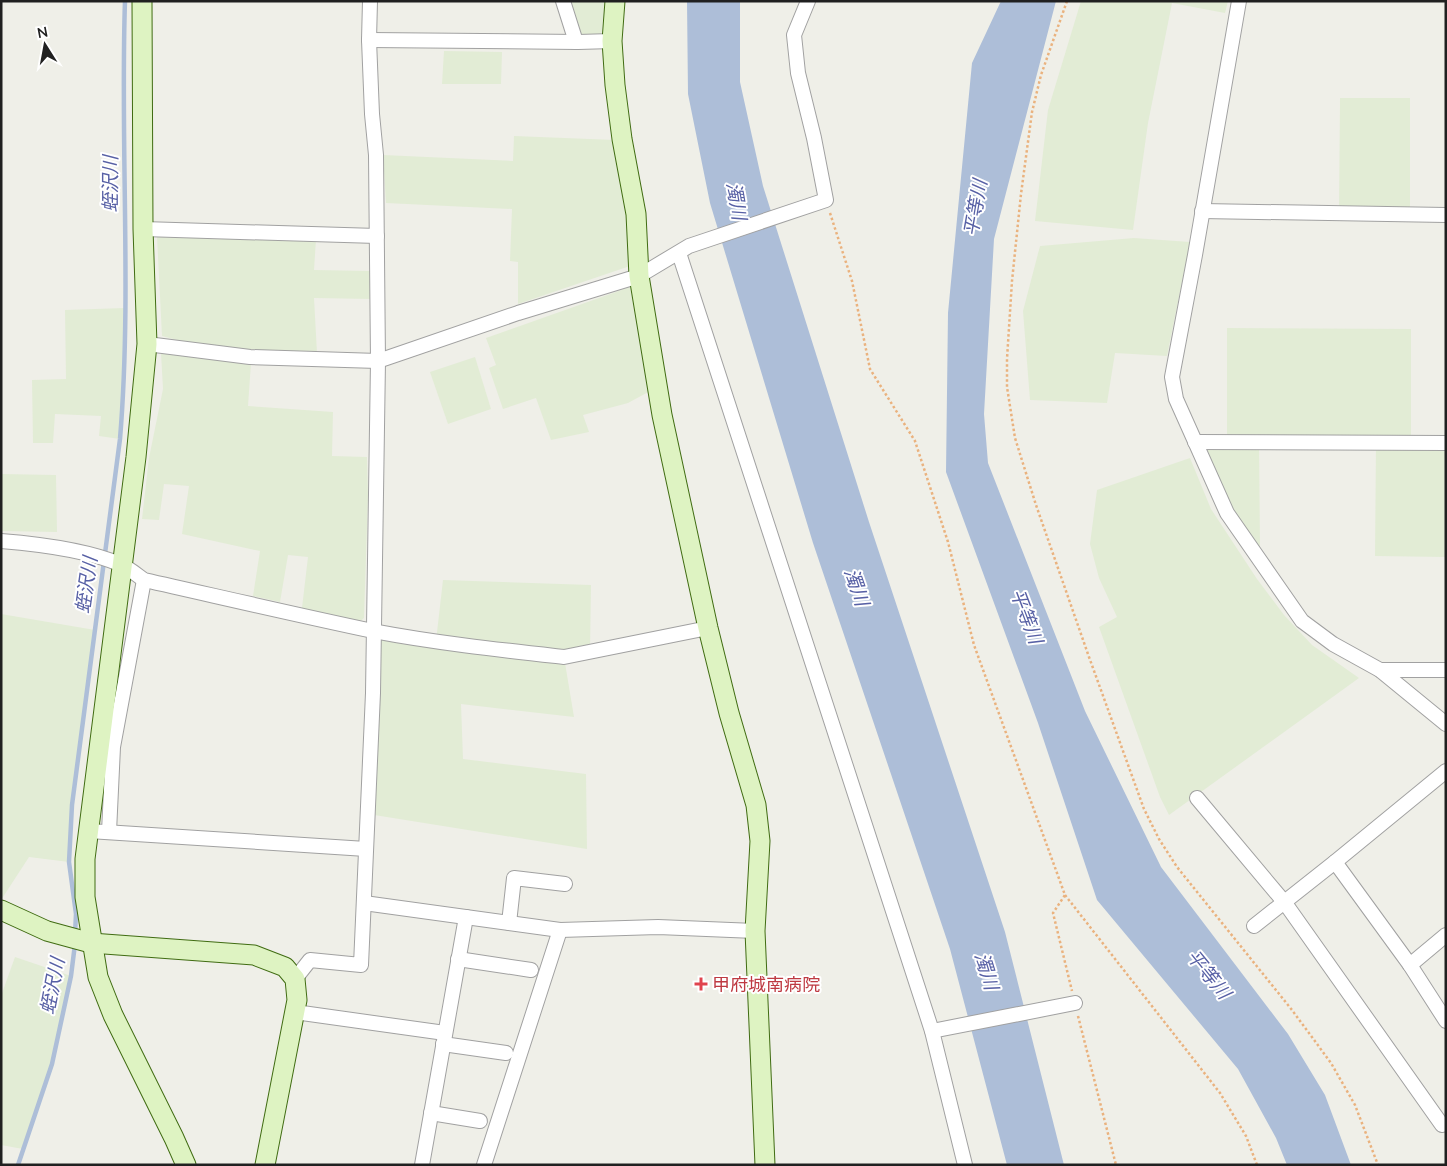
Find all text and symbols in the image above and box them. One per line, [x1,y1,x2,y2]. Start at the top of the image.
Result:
north arrow [20,20,70,70]
text: N [36,22,49,42]
water label: 蛭沢川 [98,154,122,213]
water label: 平等川 [958,176,992,238]
water label: 濁川 [722,180,752,224]
water label: 蛭沢川 [70,553,102,615]
water label: 濁川 [839,565,875,611]
water label: 平等川 [1006,585,1049,649]
water label: 平等川 [1182,944,1238,1005]
water label: 濁川 [970,949,1005,995]
water label: 蛭沢川 [35,954,70,1016]
place label: 甲府城南病院 [712,973,820,996]
marker: 甲府城南病院 [694,977,708,991]

